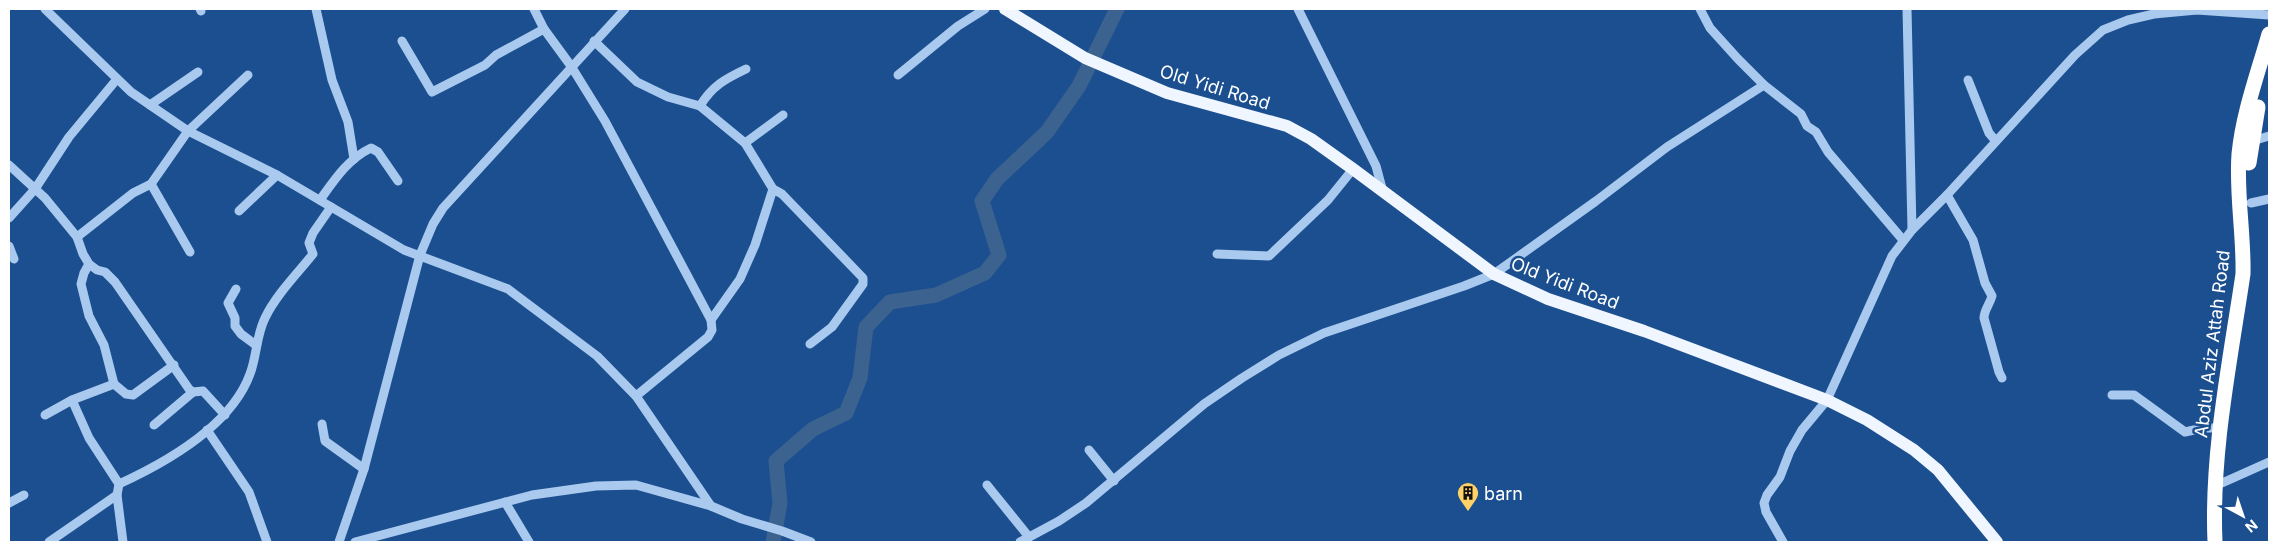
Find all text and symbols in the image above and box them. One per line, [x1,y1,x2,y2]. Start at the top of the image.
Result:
street label: Old Yidi Road [1157,60,1273,114]
street label: Abdul Aziz Attah Road [2190,249,2234,439]
street label: Old Yidi Road [1508,253,1622,313]
building icon: barn [1456,481,1480,512]
place label: barn [1484,483,1523,504]
north arrow [2218,491,2268,541]
text: N [2242,516,2261,536]

